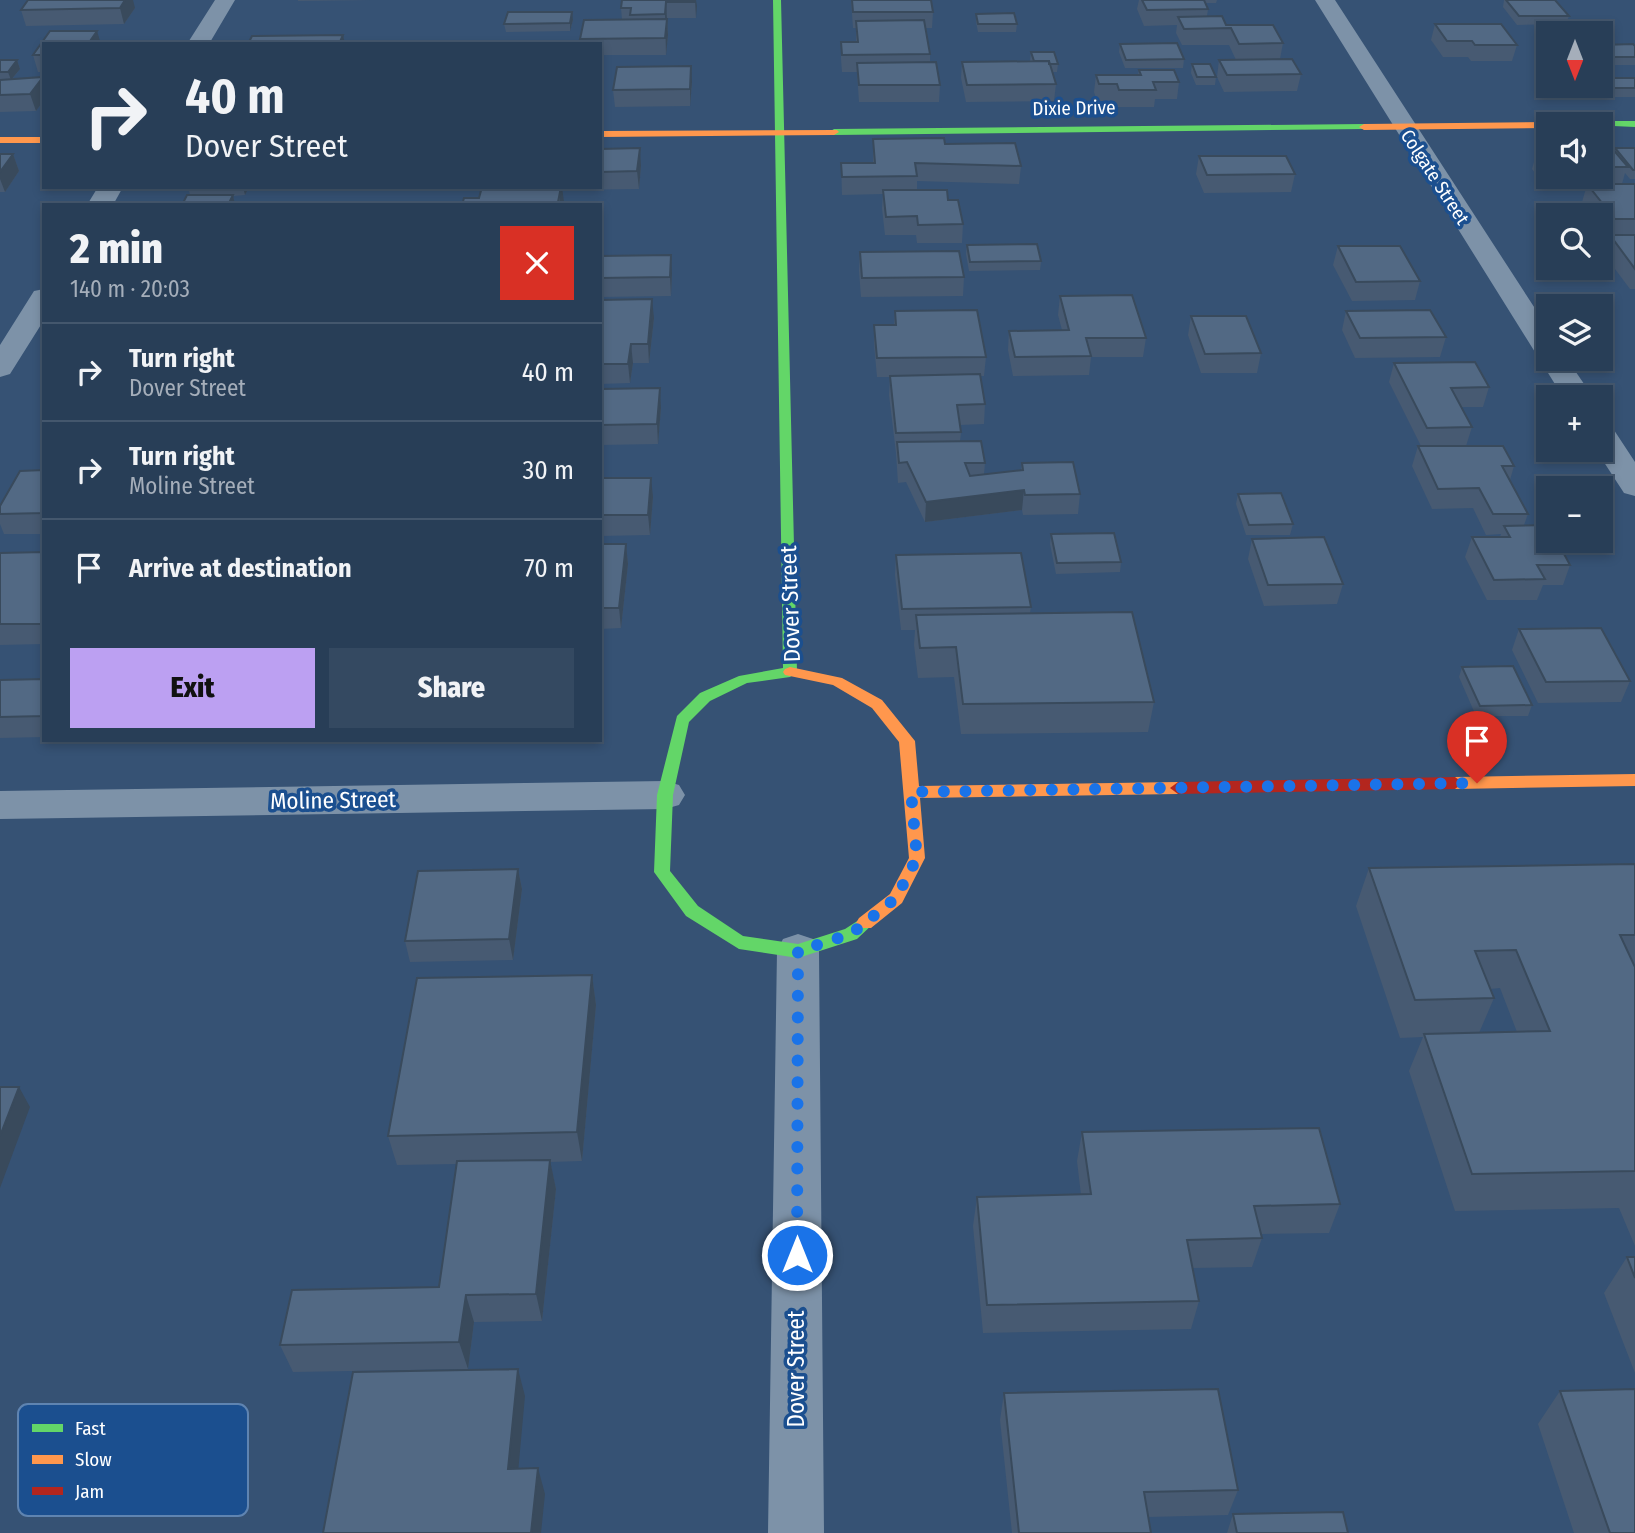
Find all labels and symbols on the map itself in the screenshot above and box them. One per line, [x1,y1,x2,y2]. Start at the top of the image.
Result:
north arrow [1536,21,1614,98]
street label: Dixie Drive [1032,96,1116,120]
street label: Colgate Street [1396,125,1475,229]
street label: Dover Street [774,545,806,663]
pin [1447,711,1507,783]
street label: Moline Street [270,785,397,815]
position arrow [760,1218,834,1292]
street label: Dover Street [782,1310,810,1427]
legend [18,1404,248,1516]
text: Fast [75,1417,106,1440]
text: Slow [75,1448,112,1471]
text: Jam [75,1480,104,1503]

